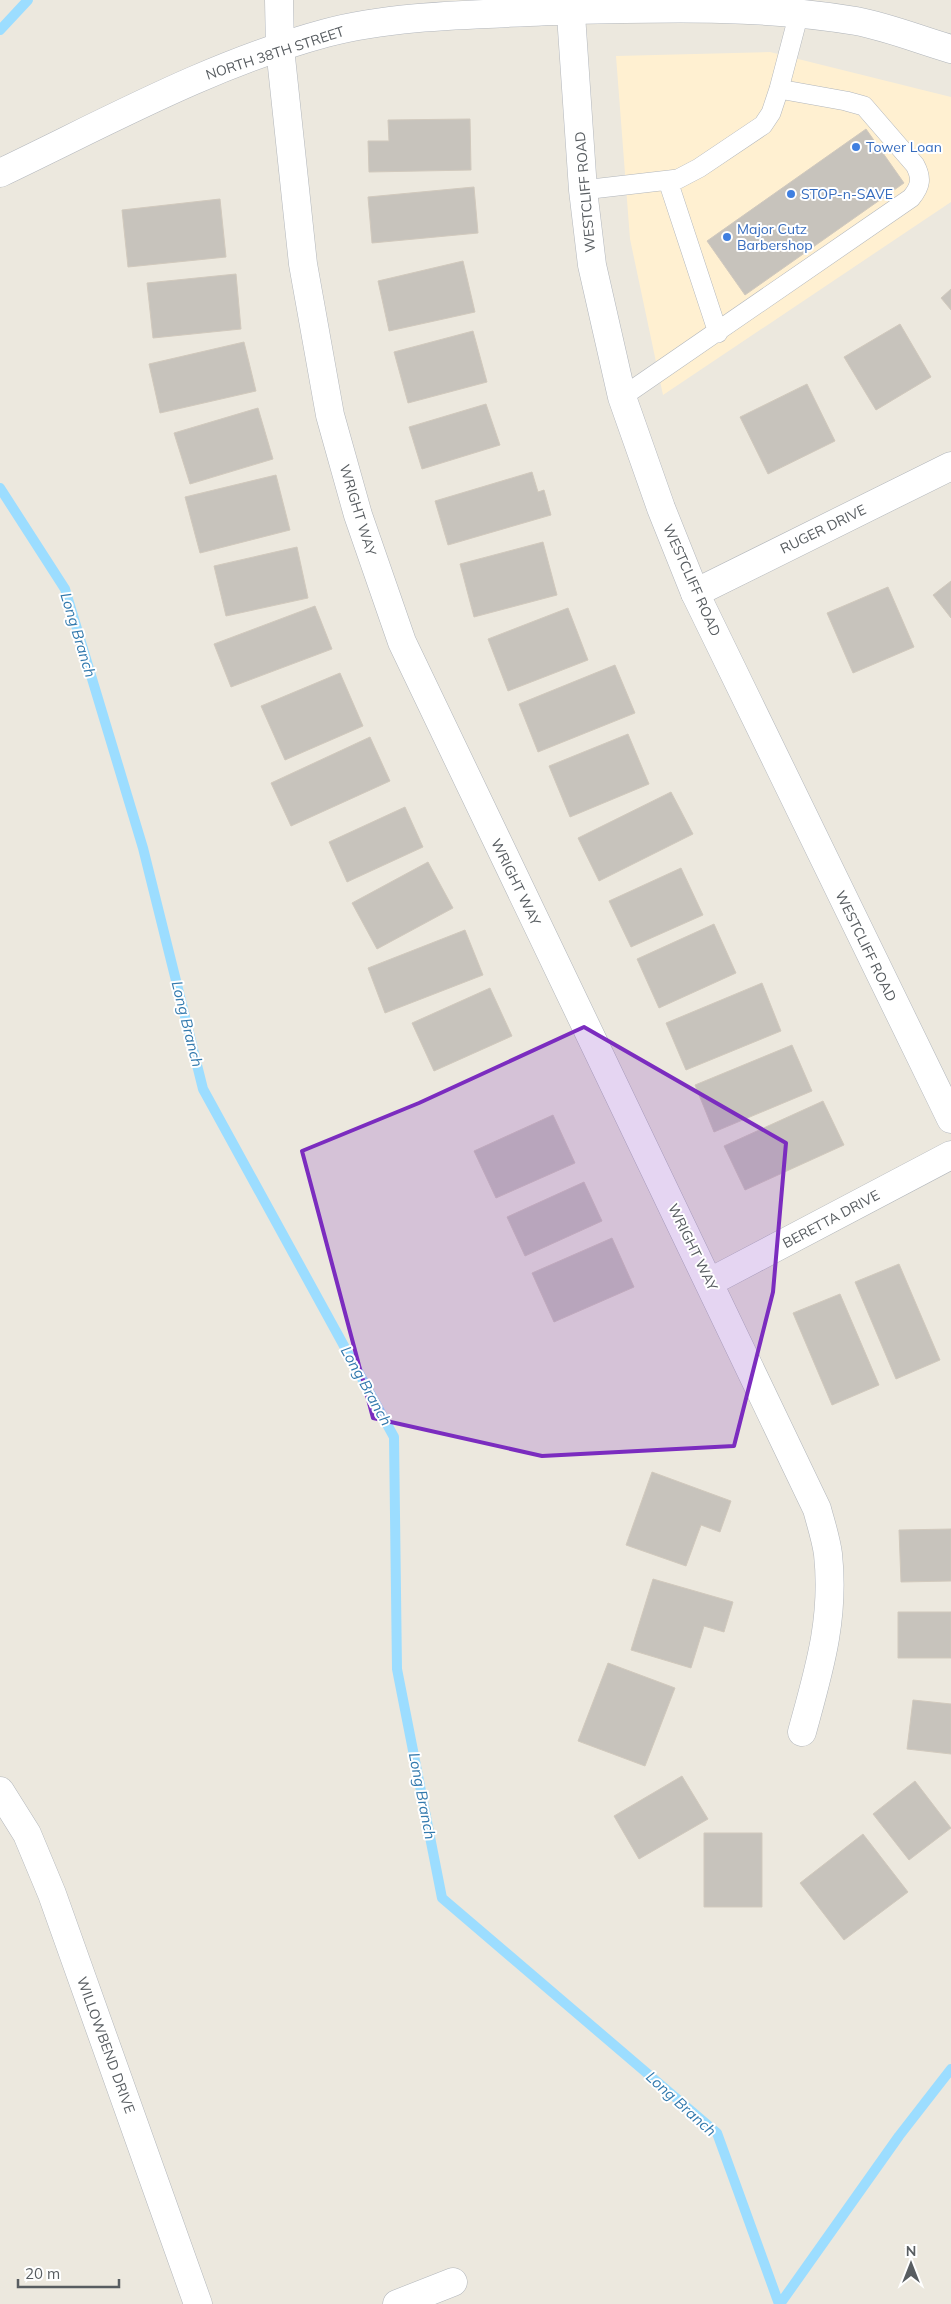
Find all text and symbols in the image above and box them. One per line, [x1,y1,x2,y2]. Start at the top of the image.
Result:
street label: NORTH 38TH STREET [203,22,347,84]
street label: WESTCLIFF ROAD [571,131,599,253]
place label: Tower Loan [866,138,942,156]
marker: Tower Loan [850,141,862,153]
place label: STOP-n-SAVE [801,185,893,203]
marker: STOP-n-SAVE [785,188,797,200]
place label: Major Cutz Barbershop [737,220,813,254]
marker: Major Cutz Barbershop [721,231,733,243]
street label: WRIGHT WAY [336,462,381,558]
street label: RUGER DRIVE [777,500,869,558]
street label: WESTCLIFF ROAD [659,521,725,639]
water label: Long Branch [57,590,100,680]
street label: WRIGHT WAY [487,836,545,929]
street label: WESTCLIFF ROAD [831,888,901,1004]
water label: Long Branch [168,979,207,1069]
street label: BERETTA DRIVE [779,1186,883,1252]
street label: WRIGHT WAY [664,1201,722,1294]
water label: Long Branch [337,1343,396,1429]
water label: Long Branch [405,1751,440,1841]
street label: WILLOWBEND DRIVE [73,1974,139,2116]
water label: Long Branch [642,2067,721,2140]
north arrow [886,2239,936,2289]
text: N [906,2242,916,2260]
scale bar [18,2256,119,2288]
text: 20 m [25,2264,60,2283]

